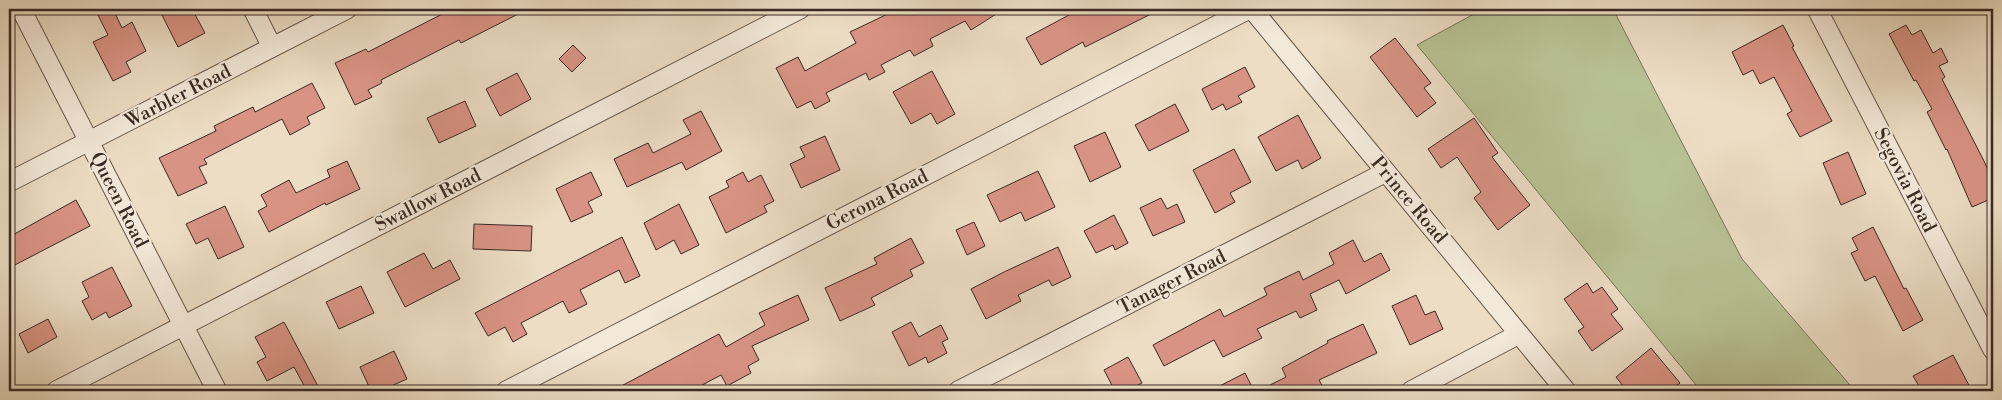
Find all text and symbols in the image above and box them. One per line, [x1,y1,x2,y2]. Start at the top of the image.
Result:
street label: Warbler Road [120,59,235,133]
street label: Segovia Road [1868,124,1942,236]
street label: Queen Road [85,148,153,252]
street label: Prince Road [1366,152,1453,249]
street label: Swallow Road [371,163,485,237]
street label: Gerona Road [822,164,932,236]
street label: Tanager Road [1114,244,1230,320]

